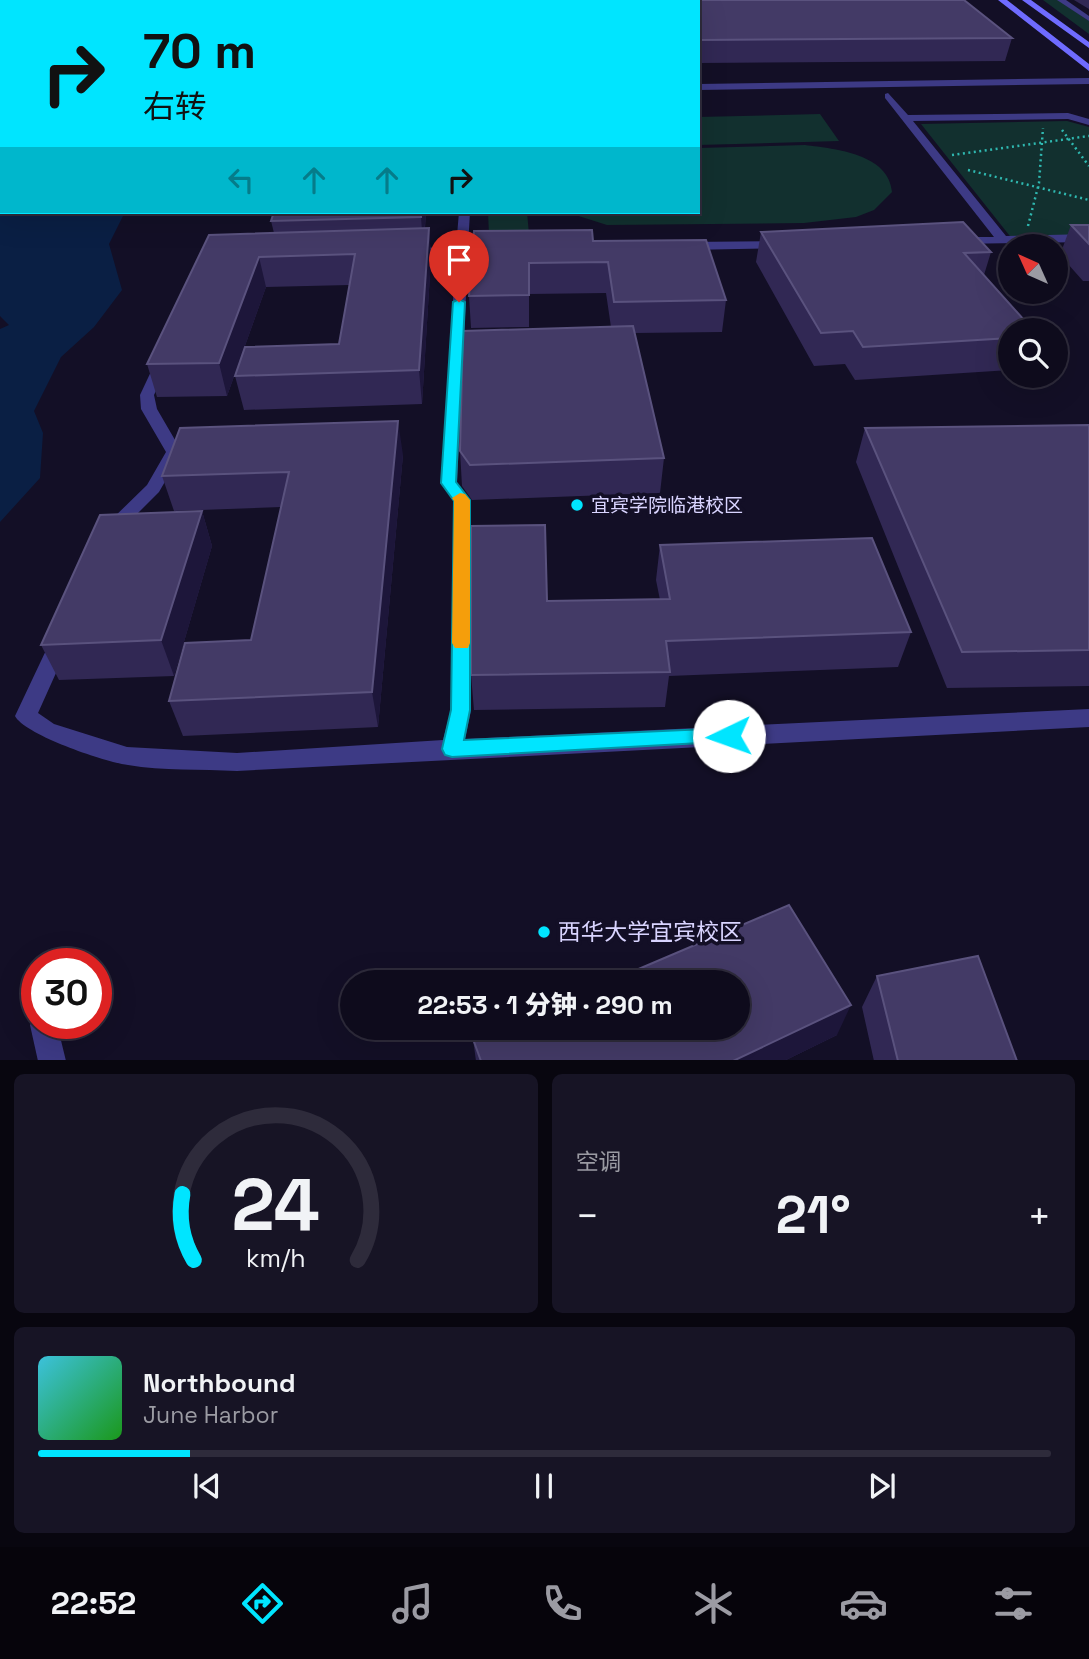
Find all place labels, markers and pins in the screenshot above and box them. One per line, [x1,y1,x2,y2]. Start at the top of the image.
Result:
pin [429,230,489,302]
place label: 宜宾学院临港校区 [591,493,743,518]
marker: 宜宾学院临港校区 [569,497,585,513]
place label: 西华大学宜宾校区 [558,917,742,947]
marker: 西华大学宜宾校区 [536,924,552,940]

